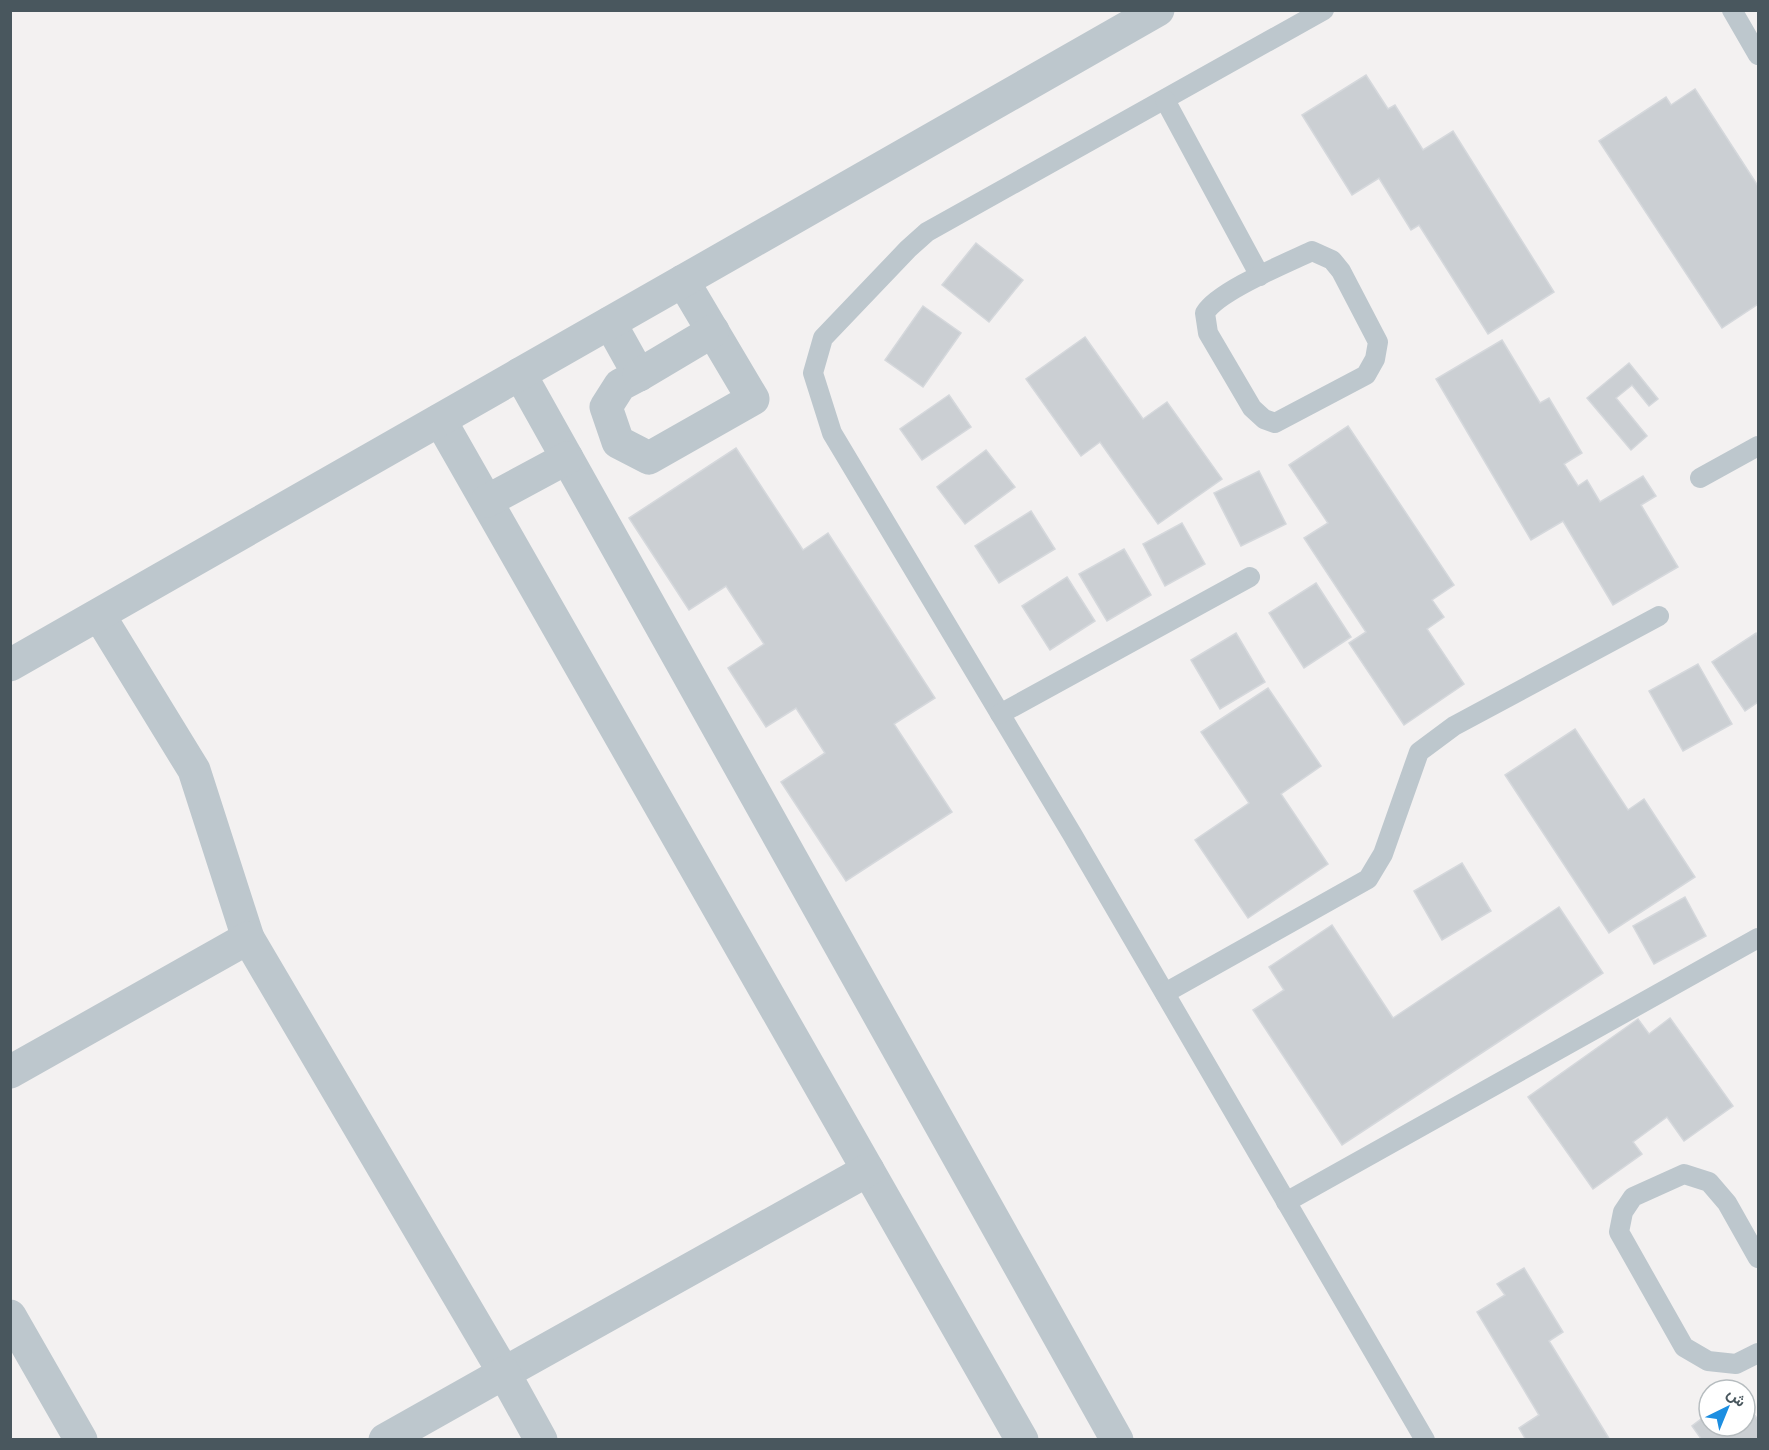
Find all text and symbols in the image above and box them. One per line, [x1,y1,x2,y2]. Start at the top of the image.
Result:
north arrow [1697,1378,1757,1438]
text: ش [1723,1383,1751,1411]

